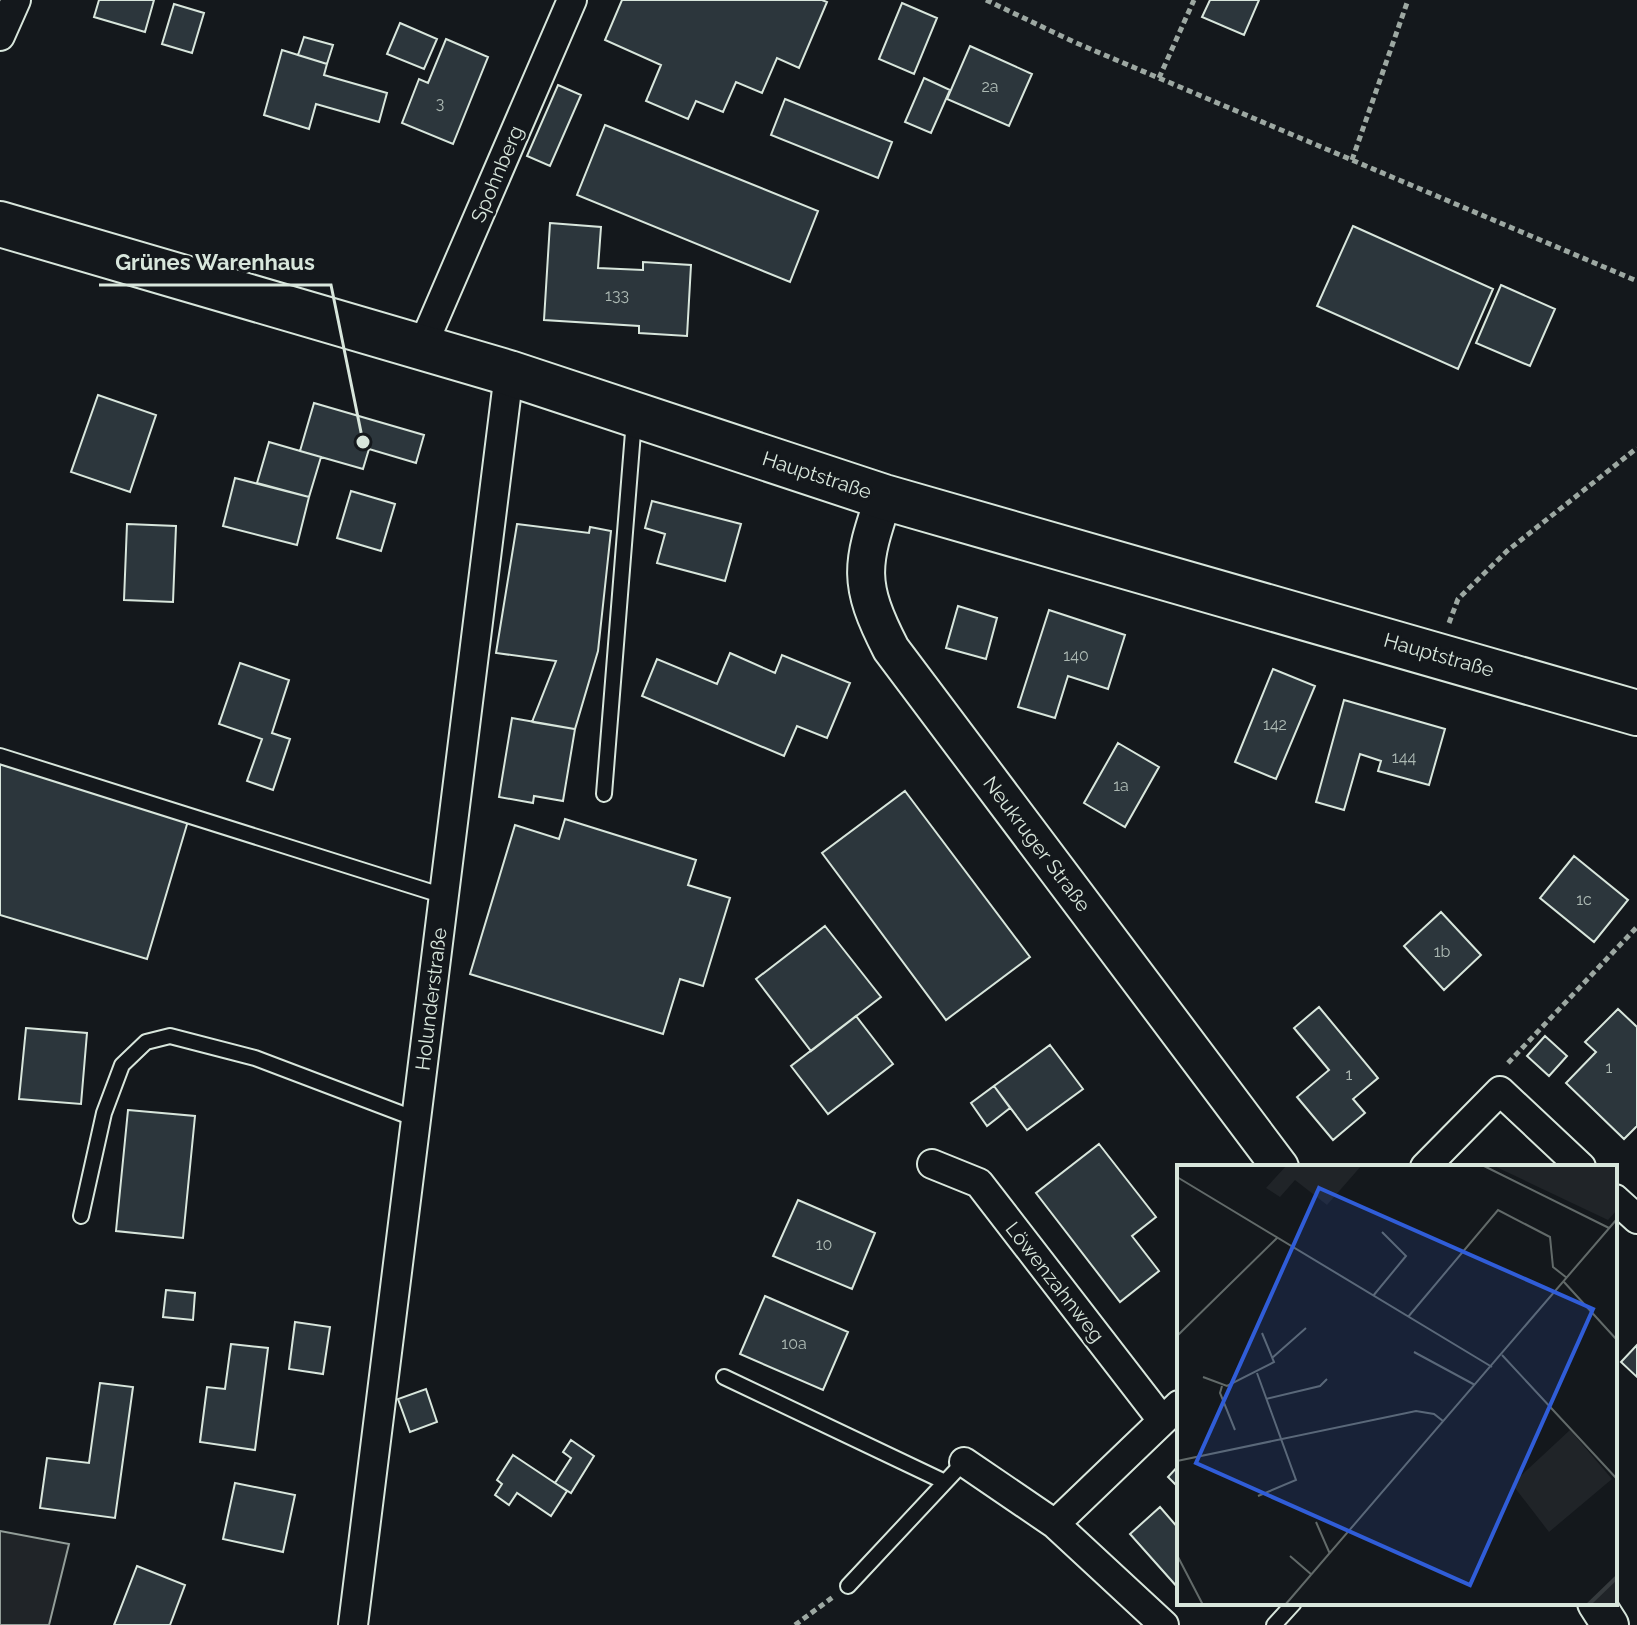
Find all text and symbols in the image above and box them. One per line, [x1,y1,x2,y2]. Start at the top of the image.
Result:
house number: 2a [981,77,999,96]
house number: 3 [436,94,444,113]
street label: Spohnberg [466,122,528,226]
callout: Grünes Warenhaus [99,239,331,285]
text: Grünes Warenhaus [115,249,315,275]
house number: 133 [605,286,629,305]
street label: Hauptstraße [759,446,875,504]
street label: Hauptstraße [1381,628,1497,682]
house number: 140 [1063,646,1089,665]
house number: 142 [1263,715,1287,734]
house number: 144 [1392,748,1416,767]
street label: Neukruger Straße [978,772,1096,917]
house number: 1a [1113,776,1129,795]
house number: 1c [1576,890,1592,909]
street label: Holunderstraße [410,926,452,1072]
house number: 1b [1434,942,1450,961]
house number: 1 [1606,1058,1613,1077]
house number: 1 [1346,1065,1353,1084]
inset map [1177,1165,1617,1605]
street label: Löwenzahnweg [1001,1217,1109,1347]
house number: 10 [816,1235,832,1254]
house number: 10a [781,1334,807,1353]

